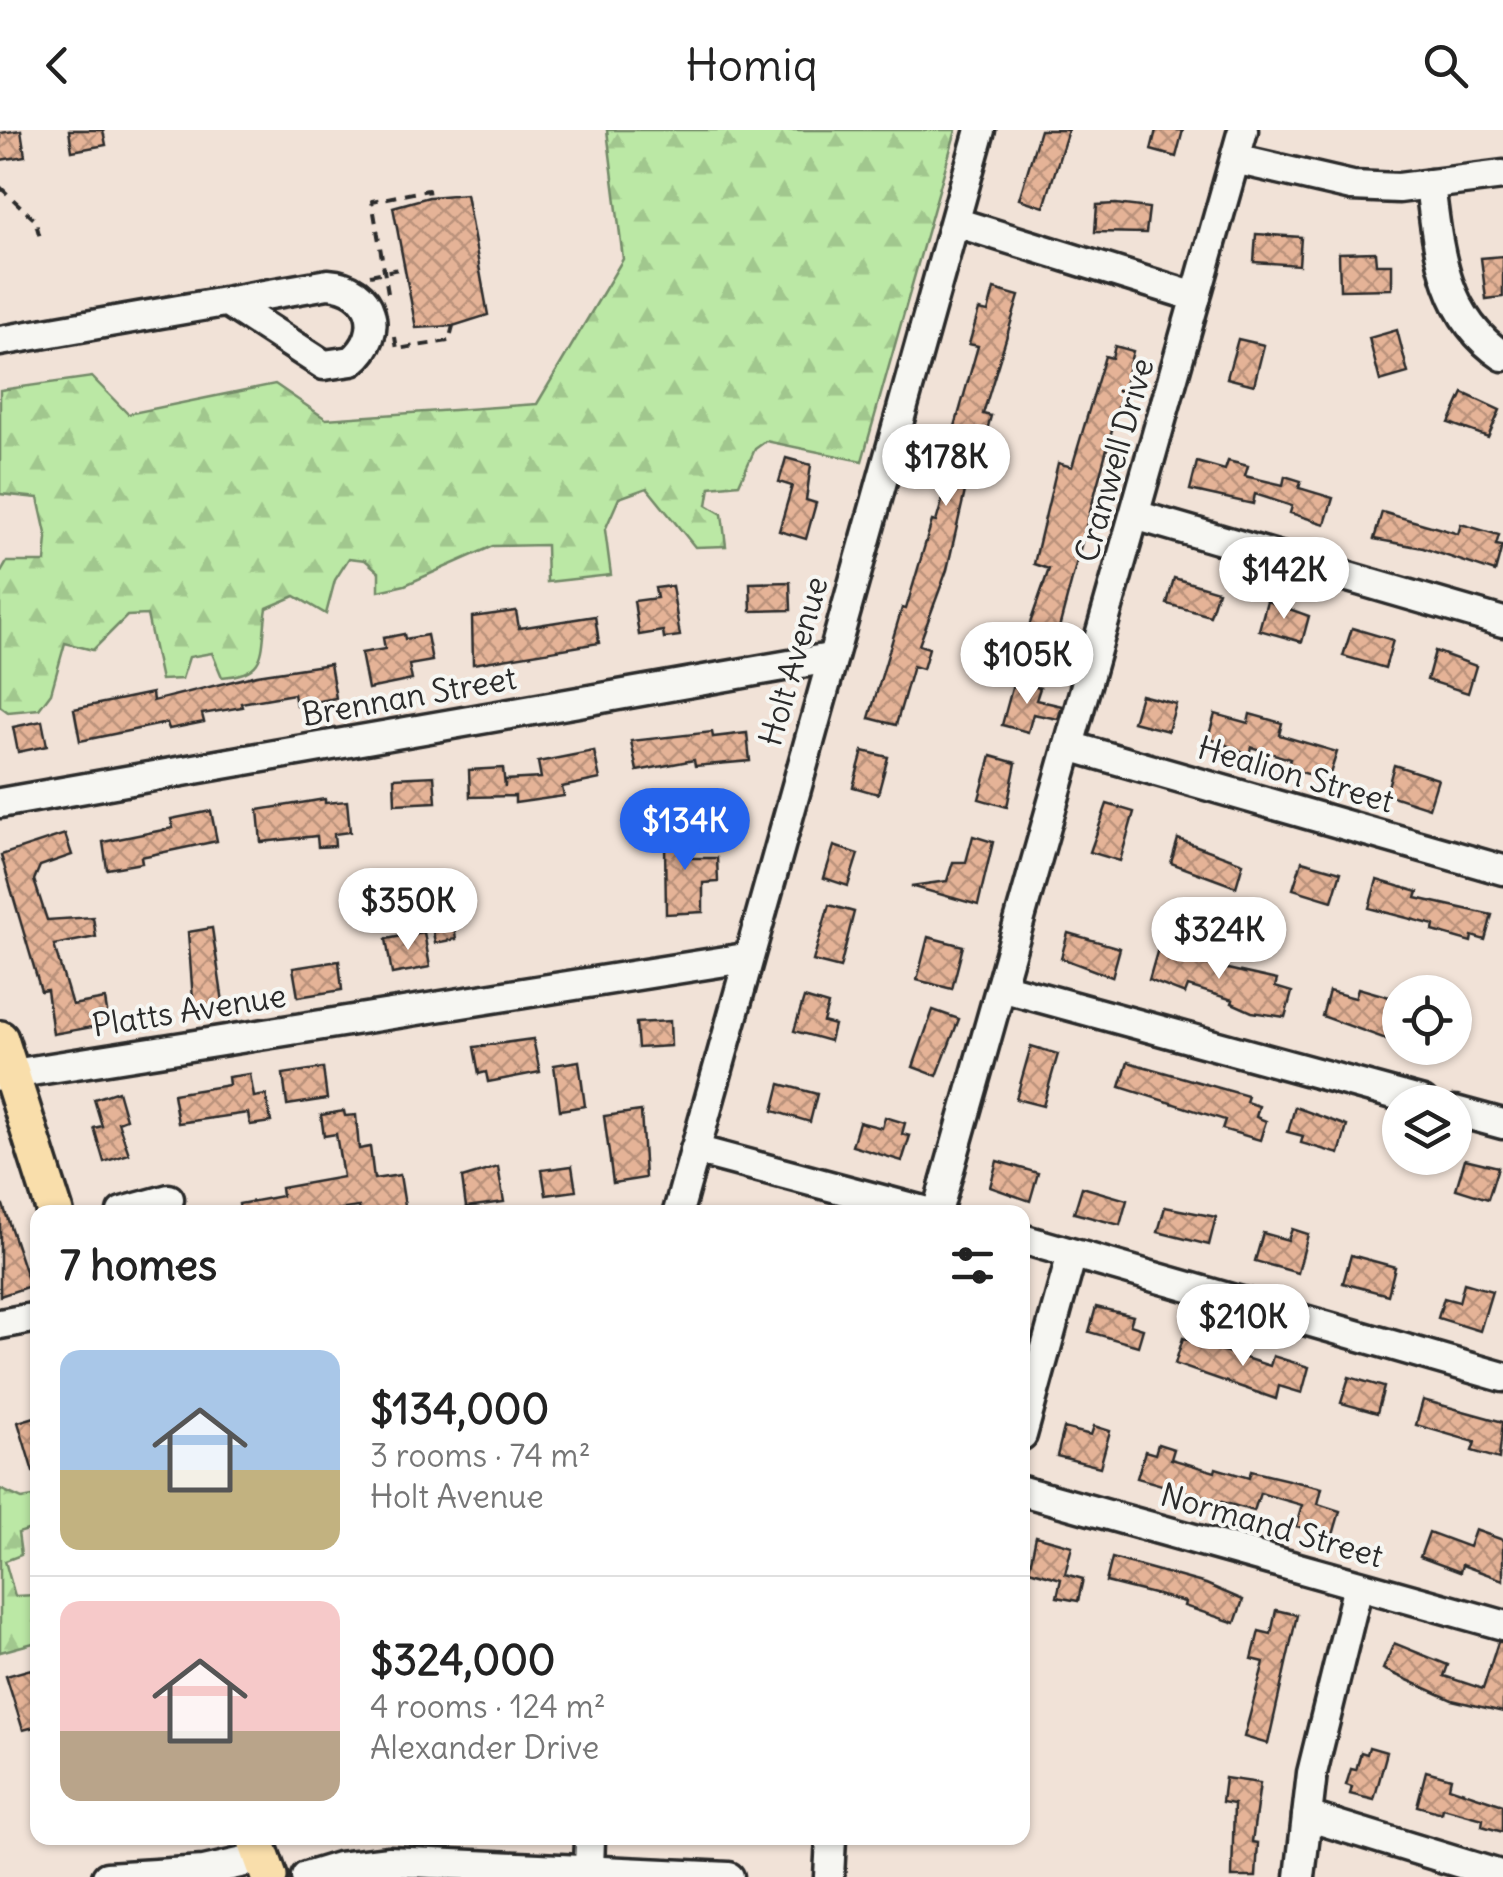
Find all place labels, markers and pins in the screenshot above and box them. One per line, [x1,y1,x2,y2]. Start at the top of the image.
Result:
pin: $178K [876,424,1016,509]
pin: $142K [1214,537,1354,622]
pin: $105K [957,622,1097,707]
pin: $134K [615,788,755,873]
pin: $350K [338,868,478,953]
pin: $324K [1149,897,1289,982]
pin: $210K [1173,1284,1313,1369]

